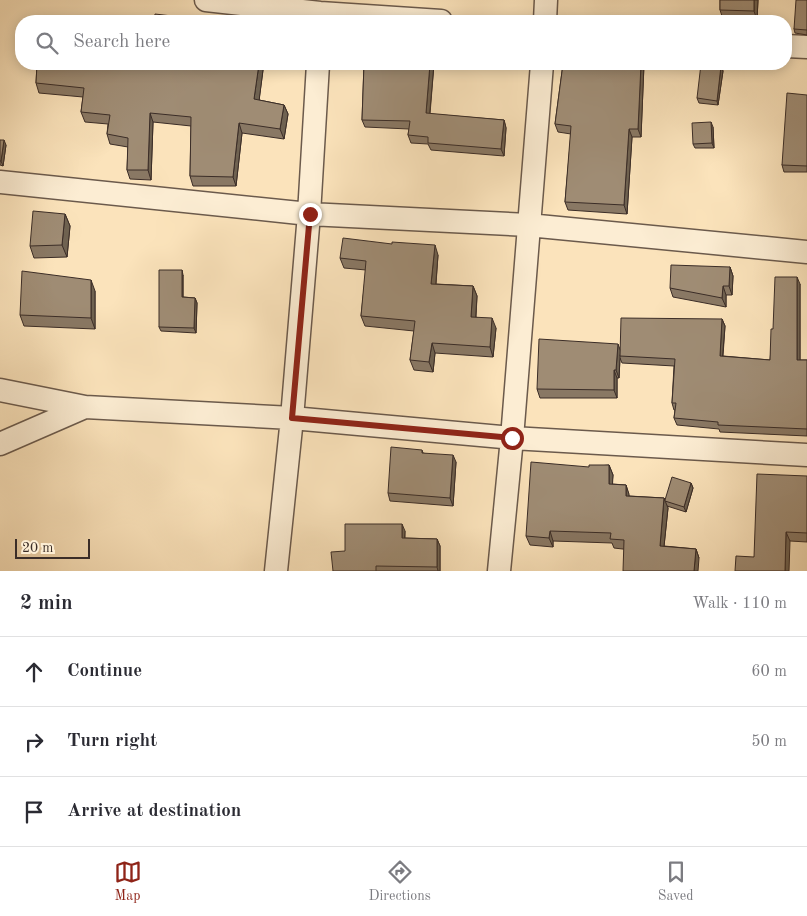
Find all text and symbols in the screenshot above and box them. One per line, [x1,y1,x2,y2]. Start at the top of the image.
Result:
search box [15,15,792,70]
icon: search [33,29,61,57]
text: Search here [73,33,170,52]
route end [299,203,322,226]
route start [501,427,524,450]
scale bar [15,536,90,559]
text: 20 m [22,541,53,555]
text: 2 min [20,593,73,614]
text: Walk · 110 m [692,596,787,612]
icon: ahead [20,658,48,686]
text: Continue [67,662,142,681]
text: 60 m [751,664,787,680]
icon: right [20,728,48,756]
text: Turn right [67,732,157,751]
text: 50 m [751,734,787,750]
icon: arrive [20,798,48,826]
text: Arrive at destination [67,802,241,821]
tab: Map [114,858,142,905]
tab: Directions [369,858,431,905]
tab: Saved [658,858,693,905]

